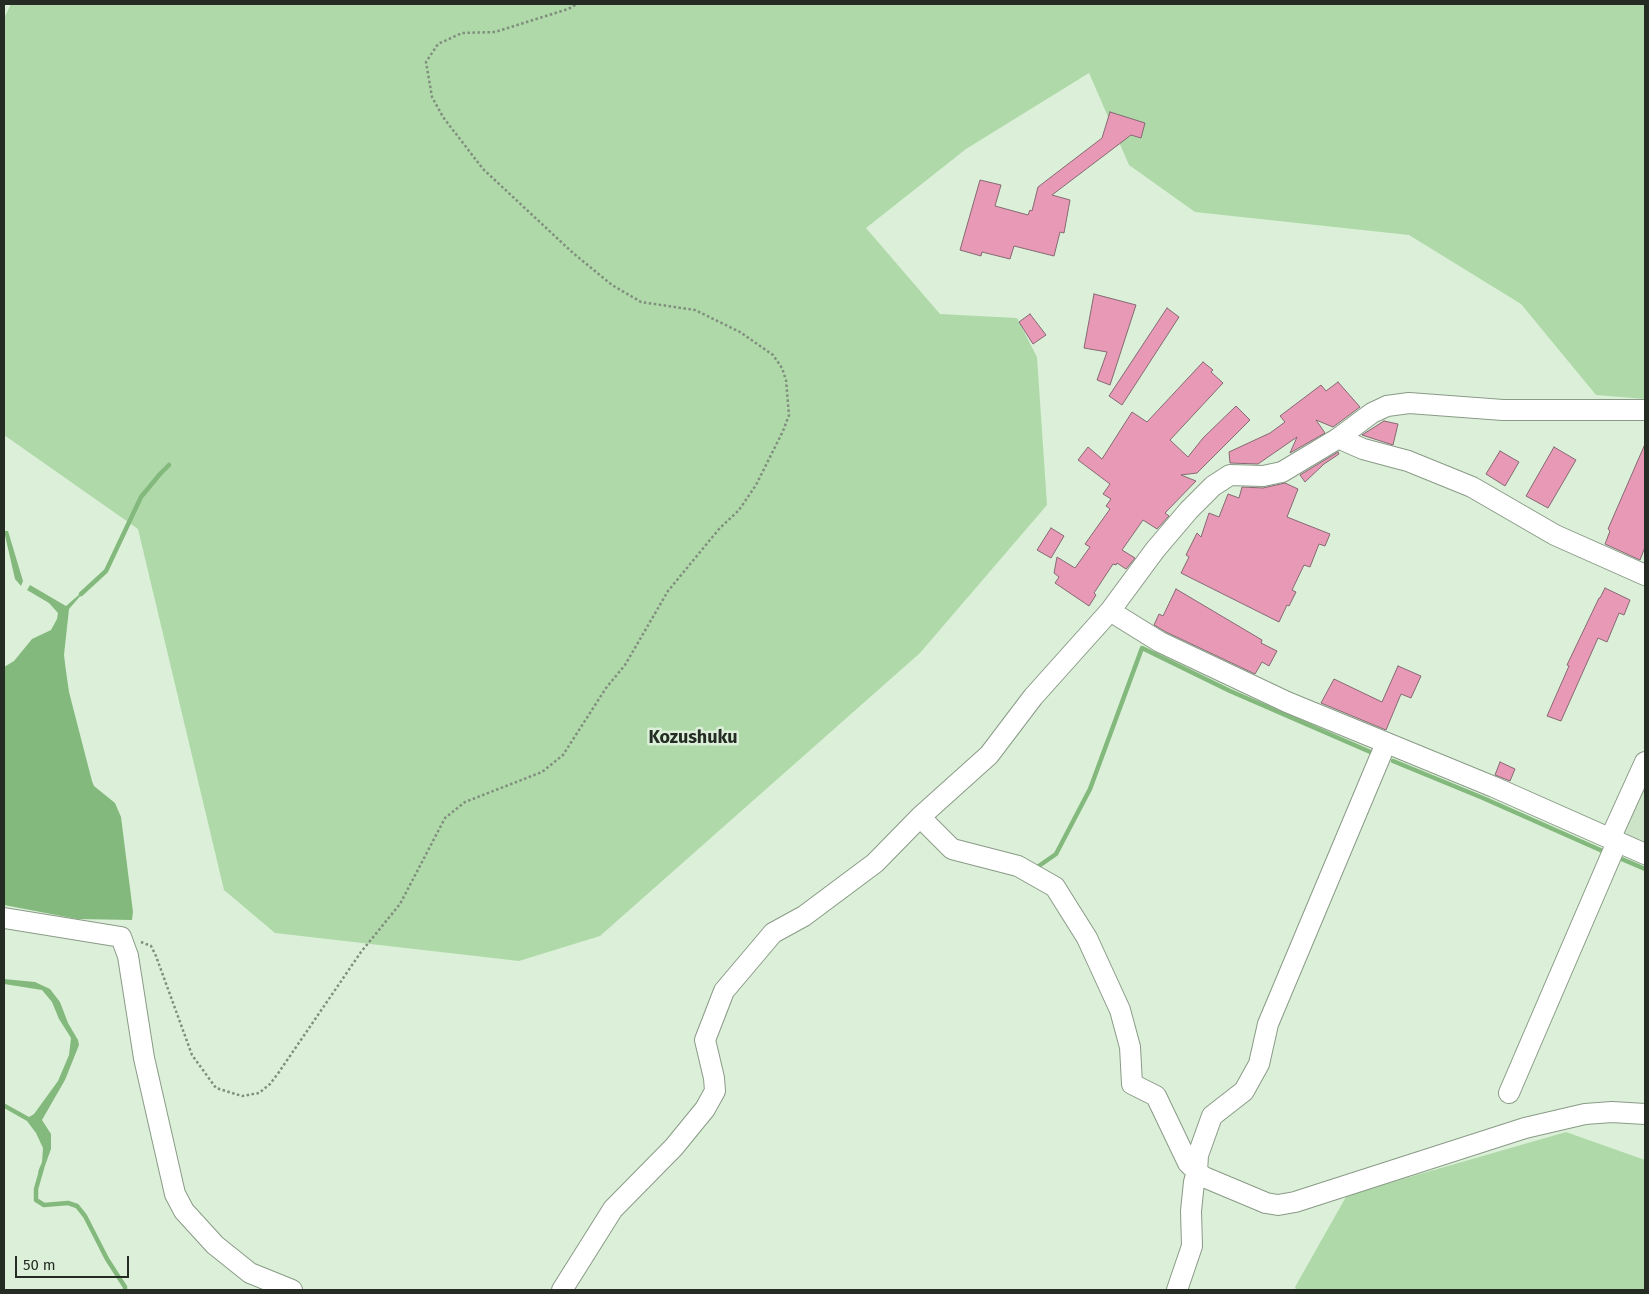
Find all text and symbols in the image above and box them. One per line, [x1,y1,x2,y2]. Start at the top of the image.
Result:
district label: Kozushuku [648,727,738,749]
scale bar [18,1246,131,1278]
text: 50 m [23,1256,56,1274]

